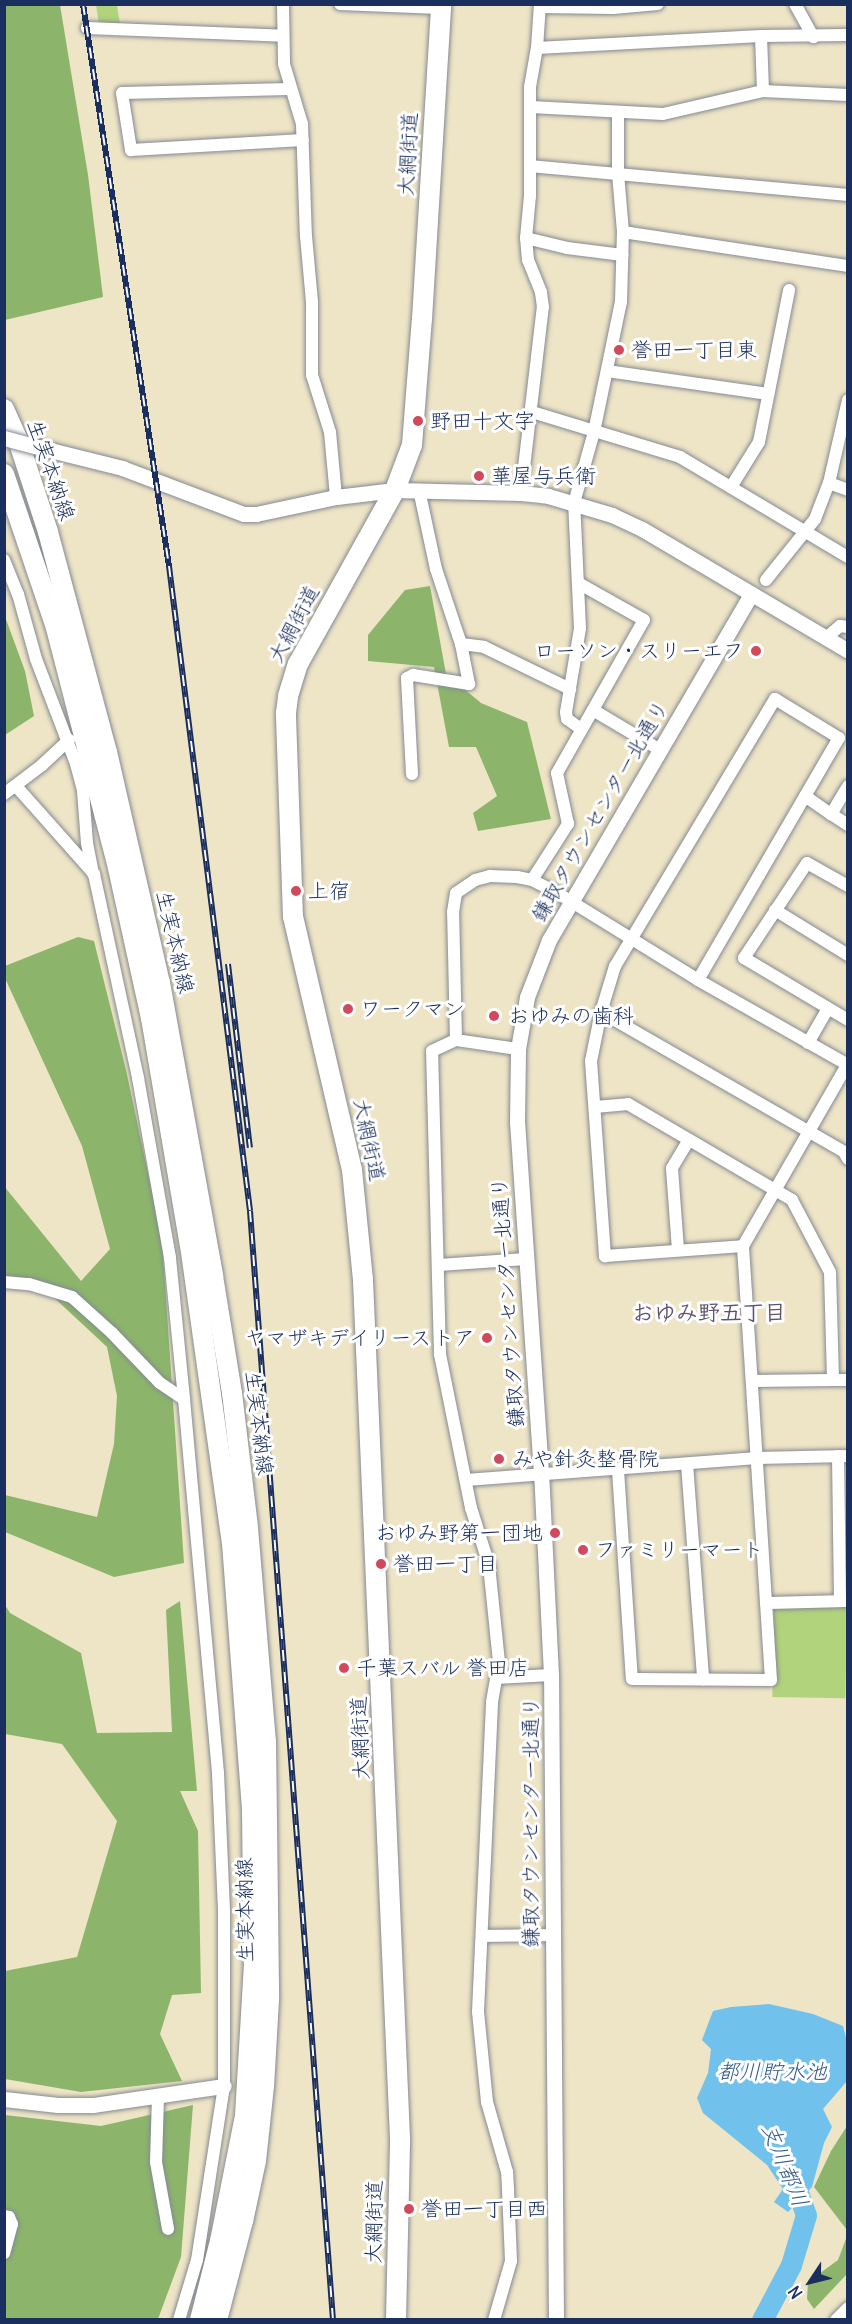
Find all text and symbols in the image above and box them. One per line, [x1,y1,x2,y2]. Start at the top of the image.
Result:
street label: 大網街道 [393,111,423,197]
place label: 誉田一丁目東 [631,337,757,363]
marker: 誉田一丁目東 [612,343,626,357]
place label: 野田十文字 [430,408,535,434]
marker: 野田十文字 [411,414,425,428]
street label: 生実本納線 [22,416,80,524]
place label: 華屋与兵衛 [491,463,596,489]
marker: 華屋与兵衛 [472,469,486,483]
street label: 大網街道 [263,581,325,667]
place label: ローソン・スリーエフ [534,638,744,664]
marker: ローソン・スリーエフ [749,644,763,658]
street label: 鎌取タウンセンター北通り [526,696,674,926]
place label: 上宿 [308,878,350,904]
marker: 上宿 [289,884,303,898]
street label: 生実本納線 [151,888,199,996]
place label: ワークマン [360,996,465,1022]
marker: ワークマン [341,1002,355,1016]
place label: おゆみの歯科 [508,1003,634,1029]
marker: おゆみの歯科 [485,1007,503,1025]
street label: 大網街道 [348,1096,390,1184]
street label: 鎌取タウンセンター北通り [487,1175,529,1429]
district label: おゆみ野五丁目 [632,1300,786,1326]
place label: ヤマザキデイリーストア [244,1325,475,1351]
marker: ヤマザキデイリーストア [480,1331,494,1345]
street label: 生実本納線 [240,1369,278,1477]
place label: みや針灸整骨院 [512,1446,659,1472]
marker: みや針灸整骨院 [490,1450,508,1468]
place label: おゆみ野第一団地 [375,1520,543,1546]
marker: おゆみ野第一団地 [548,1526,562,1540]
place label: ファミリーマート [595,1537,763,1563]
marker: ファミリーマート [576,1543,590,1557]
place label: 誉田一丁目 [393,1551,498,1577]
marker: 誉田一丁目 [374,1557,388,1571]
place label: 千葉スバル 誉田店 [356,1655,529,1681]
marker: 千葉スバル 誉田店 [337,1661,351,1675]
street label: 大網街道 [346,1696,374,1780]
street label: 鎌取タウンセンター北通り [518,1696,544,1948]
street label: 生実本納線 [231,1857,259,1963]
water label: 都川貯水池 [717,2059,827,2085]
water label: 支川都川 [756,2119,814,2211]
street label: 大網街道 [361,2180,387,2264]
place label: 誉田一丁目西 [421,2196,547,2222]
marker: 誉田一丁目西 [402,2202,416,2216]
north arrow [780,2252,840,2312]
text: N [784,2282,807,2303]

